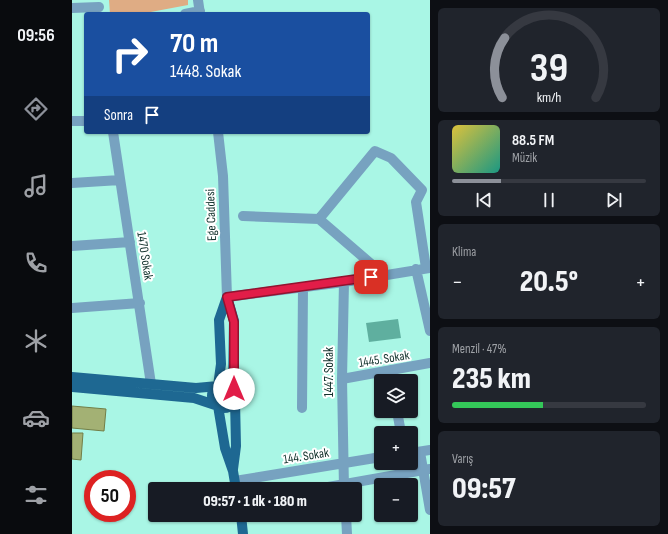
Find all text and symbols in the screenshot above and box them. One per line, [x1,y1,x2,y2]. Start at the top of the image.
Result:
text: 09:56 [17,25,55,46]
text: 70 m [170,27,218,60]
icon: right [104,28,156,80]
text: 39 [530,44,568,93]
text: 1448. Sokak [170,61,241,82]
text: km/h [537,89,561,106]
icon: directions [22,95,50,123]
icon: arrive [141,104,163,126]
text: Sonra [104,106,133,125]
text: 88.5 FM [512,131,554,150]
text: Müzik [512,150,537,166]
icon: music [22,172,50,200]
street label: Ege Caddesi [202,189,220,241]
icon: previous [473,189,495,211]
icon: pause [538,189,560,211]
icon: next [603,189,625,211]
street label: 1470 Sokak [133,231,157,281]
text: Klima [452,244,476,260]
icon: phone [22,249,50,277]
pin [354,260,388,294]
text: 20.5° [520,264,578,300]
icon: arrive [360,266,382,288]
text: − [452,269,463,296]
text: + [635,269,646,296]
icon: climate [22,327,50,355]
text: Menzil · 47% [452,341,507,357]
street label: 1447. Sokak [321,347,337,397]
street label: 1445. Sokak [358,347,411,371]
text: 235 km [452,361,531,397]
position arrow [213,368,255,410]
map controls [374,374,418,522]
button: layers [374,374,418,418]
icon: car [22,404,50,432]
button: + [374,426,418,470]
street label: 144. Sokak [282,445,330,467]
text: Varış [452,451,473,467]
speed limit sign: 50 [84,470,136,522]
text: 09:57 [452,471,516,507]
button: − [374,478,418,522]
icon: filters [22,481,50,509]
text: 09:57 · 1 dk · 180 m [203,492,307,511]

